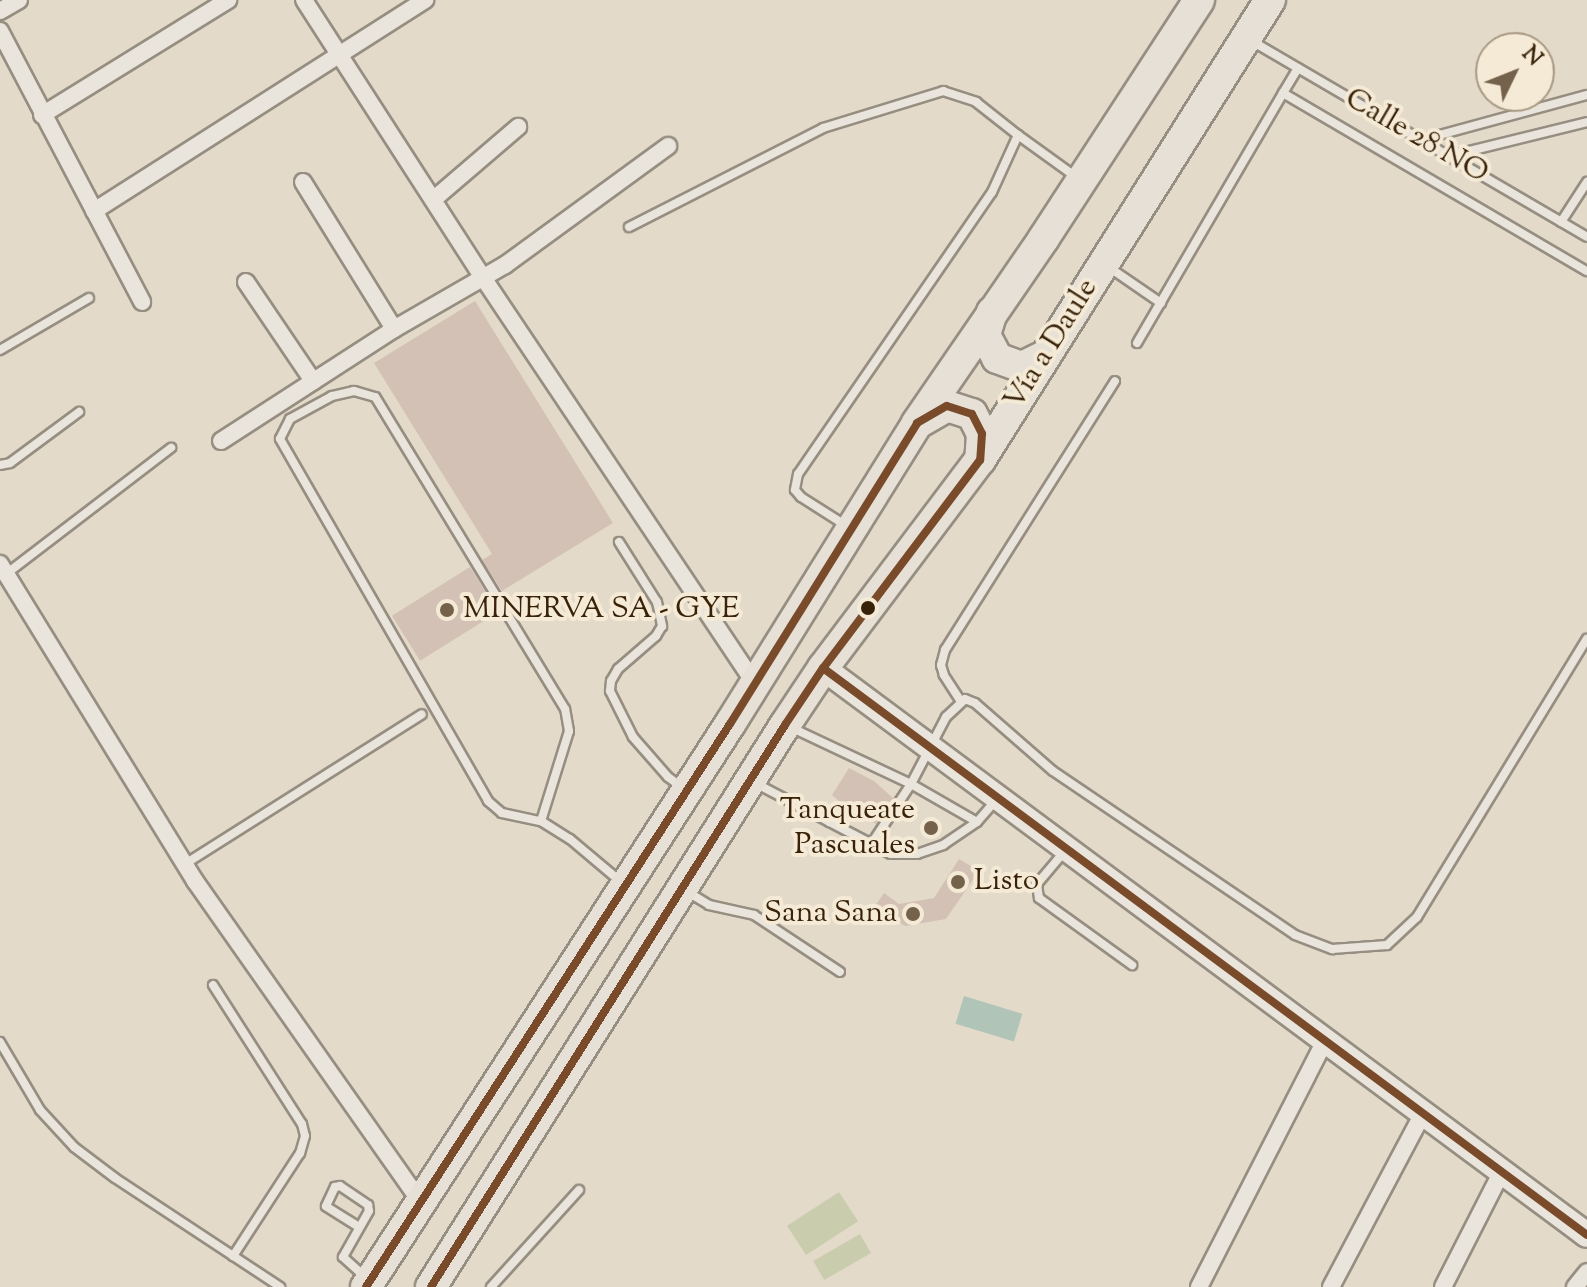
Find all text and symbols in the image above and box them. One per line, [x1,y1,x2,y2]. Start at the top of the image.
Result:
north arrow [1475,32,1555,112]
text: N [1513,40,1549,74]
street label: Calle 28 NO [1338,82,1494,192]
street label: Vía a Daule [998,273,1106,417]
place label: MINERVA SA - GYE [463,592,739,628]
unlabelled marker [860,600,876,616]
marker: MINERVA SA - GYE [438,601,456,619]
place label: Tanqueate Pascuales [780,793,915,864]
marker: Tanqueate Pascuales [922,819,940,837]
place label: Listo [974,864,1039,900]
marker: Listo [949,873,967,891]
place label: Sana Sana [764,896,897,932]
marker: Sana Sana [904,905,922,923]

